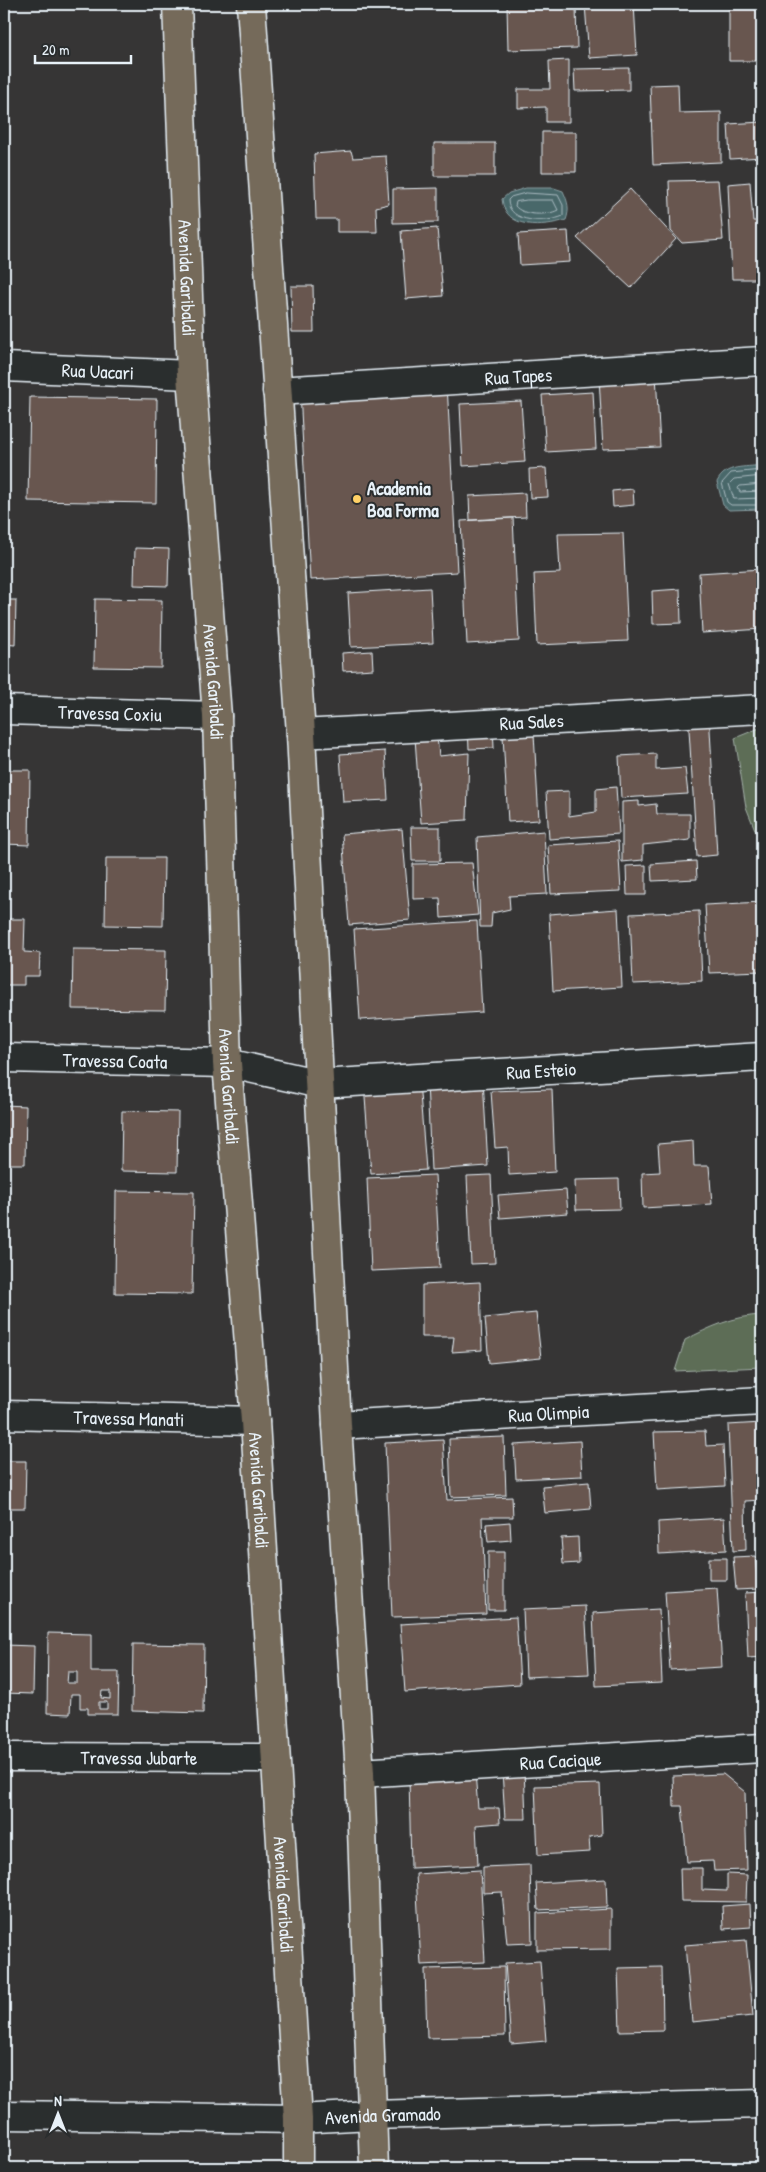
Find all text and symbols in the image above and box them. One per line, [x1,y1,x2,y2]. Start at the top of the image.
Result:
scale bar [35,32,131,64]
text: 20 m [42,39,69,60]
street label: Avenida Garibaldi [172,219,203,337]
street label: Rua Uacari [61,356,135,386]
street label: Rua Tapes [484,361,553,391]
place label: Academia Boa Forma [367,475,439,523]
marker: Academia Boa Forma [351,493,363,505]
street label: Avenida Garibaldi [197,623,231,740]
street label: Travessa Coxiu [58,699,163,727]
street label: Rua Sales [499,707,564,736]
street label: Avenida Garibaldi [213,1028,246,1146]
street label: Travessa Coata [62,1046,168,1075]
street label: Rua Esteio [506,1055,577,1086]
street label: Rua Olimpia [508,1398,590,1428]
street label: Travessa Manati [73,1404,185,1432]
street label: Avenida Garibaldi [243,1431,276,1549]
street label: Travessa Jubarte [81,1744,198,1771]
street label: Rua Cacique [519,1745,603,1776]
street label: Avenida Garibaldi [268,1836,301,1954]
north arrow [32,2090,82,2140]
text: N [54,2091,62,2110]
street label: Avenida Gramado [324,2100,441,2131]

